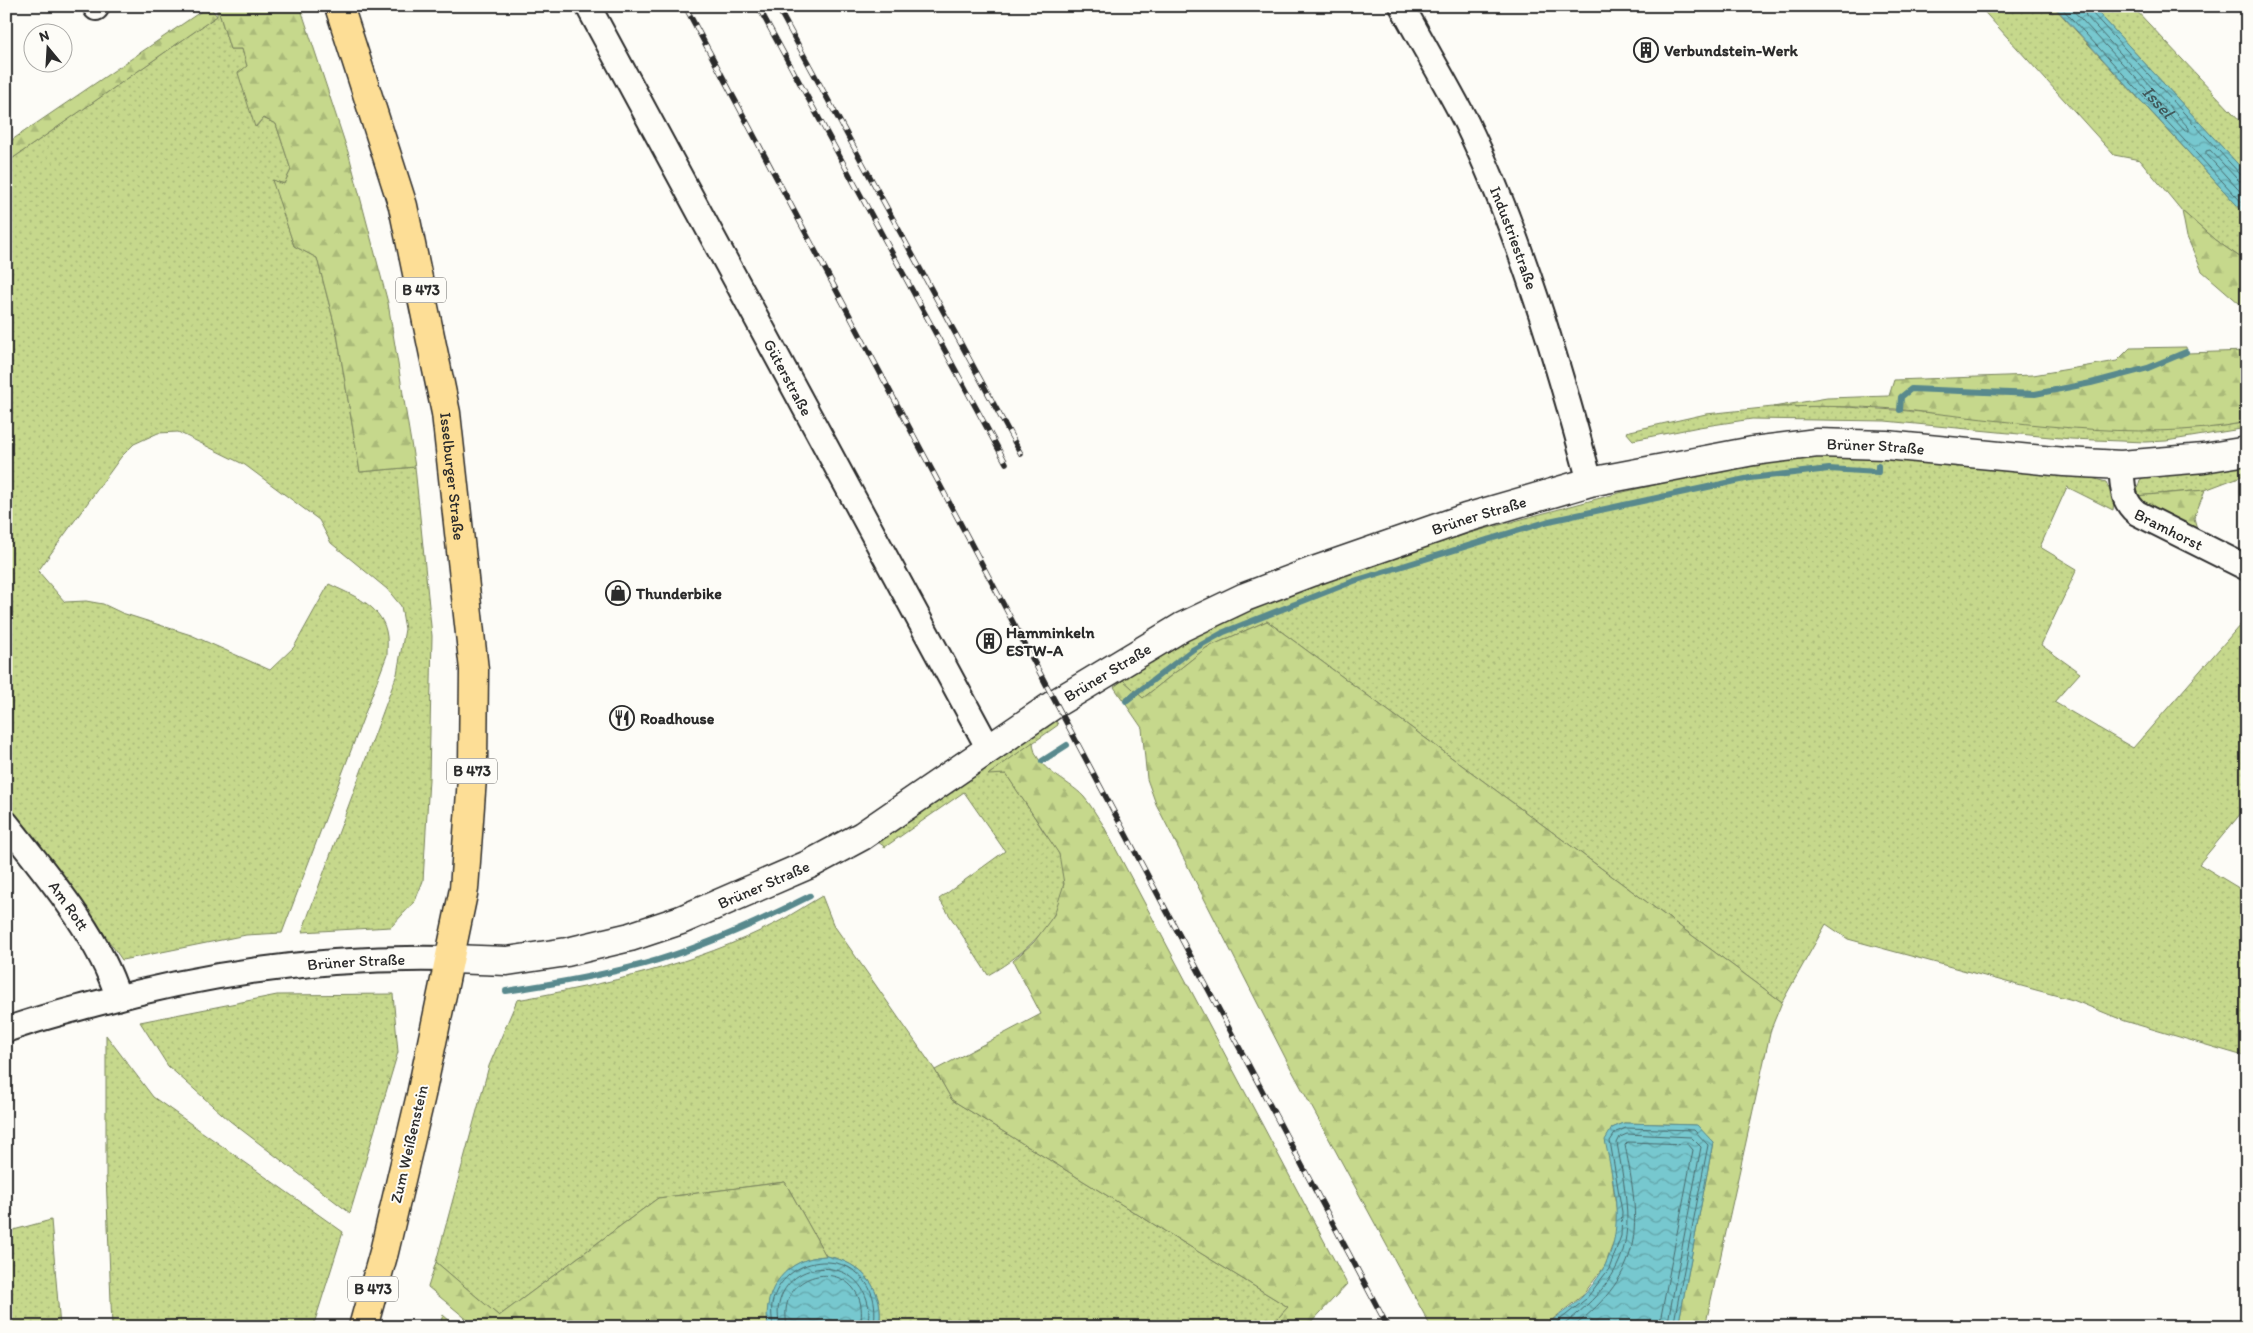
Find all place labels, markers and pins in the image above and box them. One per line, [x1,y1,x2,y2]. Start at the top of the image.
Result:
building icon: Verbundstein-Werk [1633,37,1659,63]
place label: Verbundstein-Werk [1664,41,1798,60]
shop icon: Thunderbike [605,580,631,606]
place label: Thunderbike [635,584,722,603]
place label: Hamminkeln ESTW-A [1006,623,1095,660]
building icon: Hamminkeln ESTW-A [976,628,1002,654]
restaurant icon: Roadhouse [609,705,635,731]
place label: Roadhouse [640,709,715,728]

